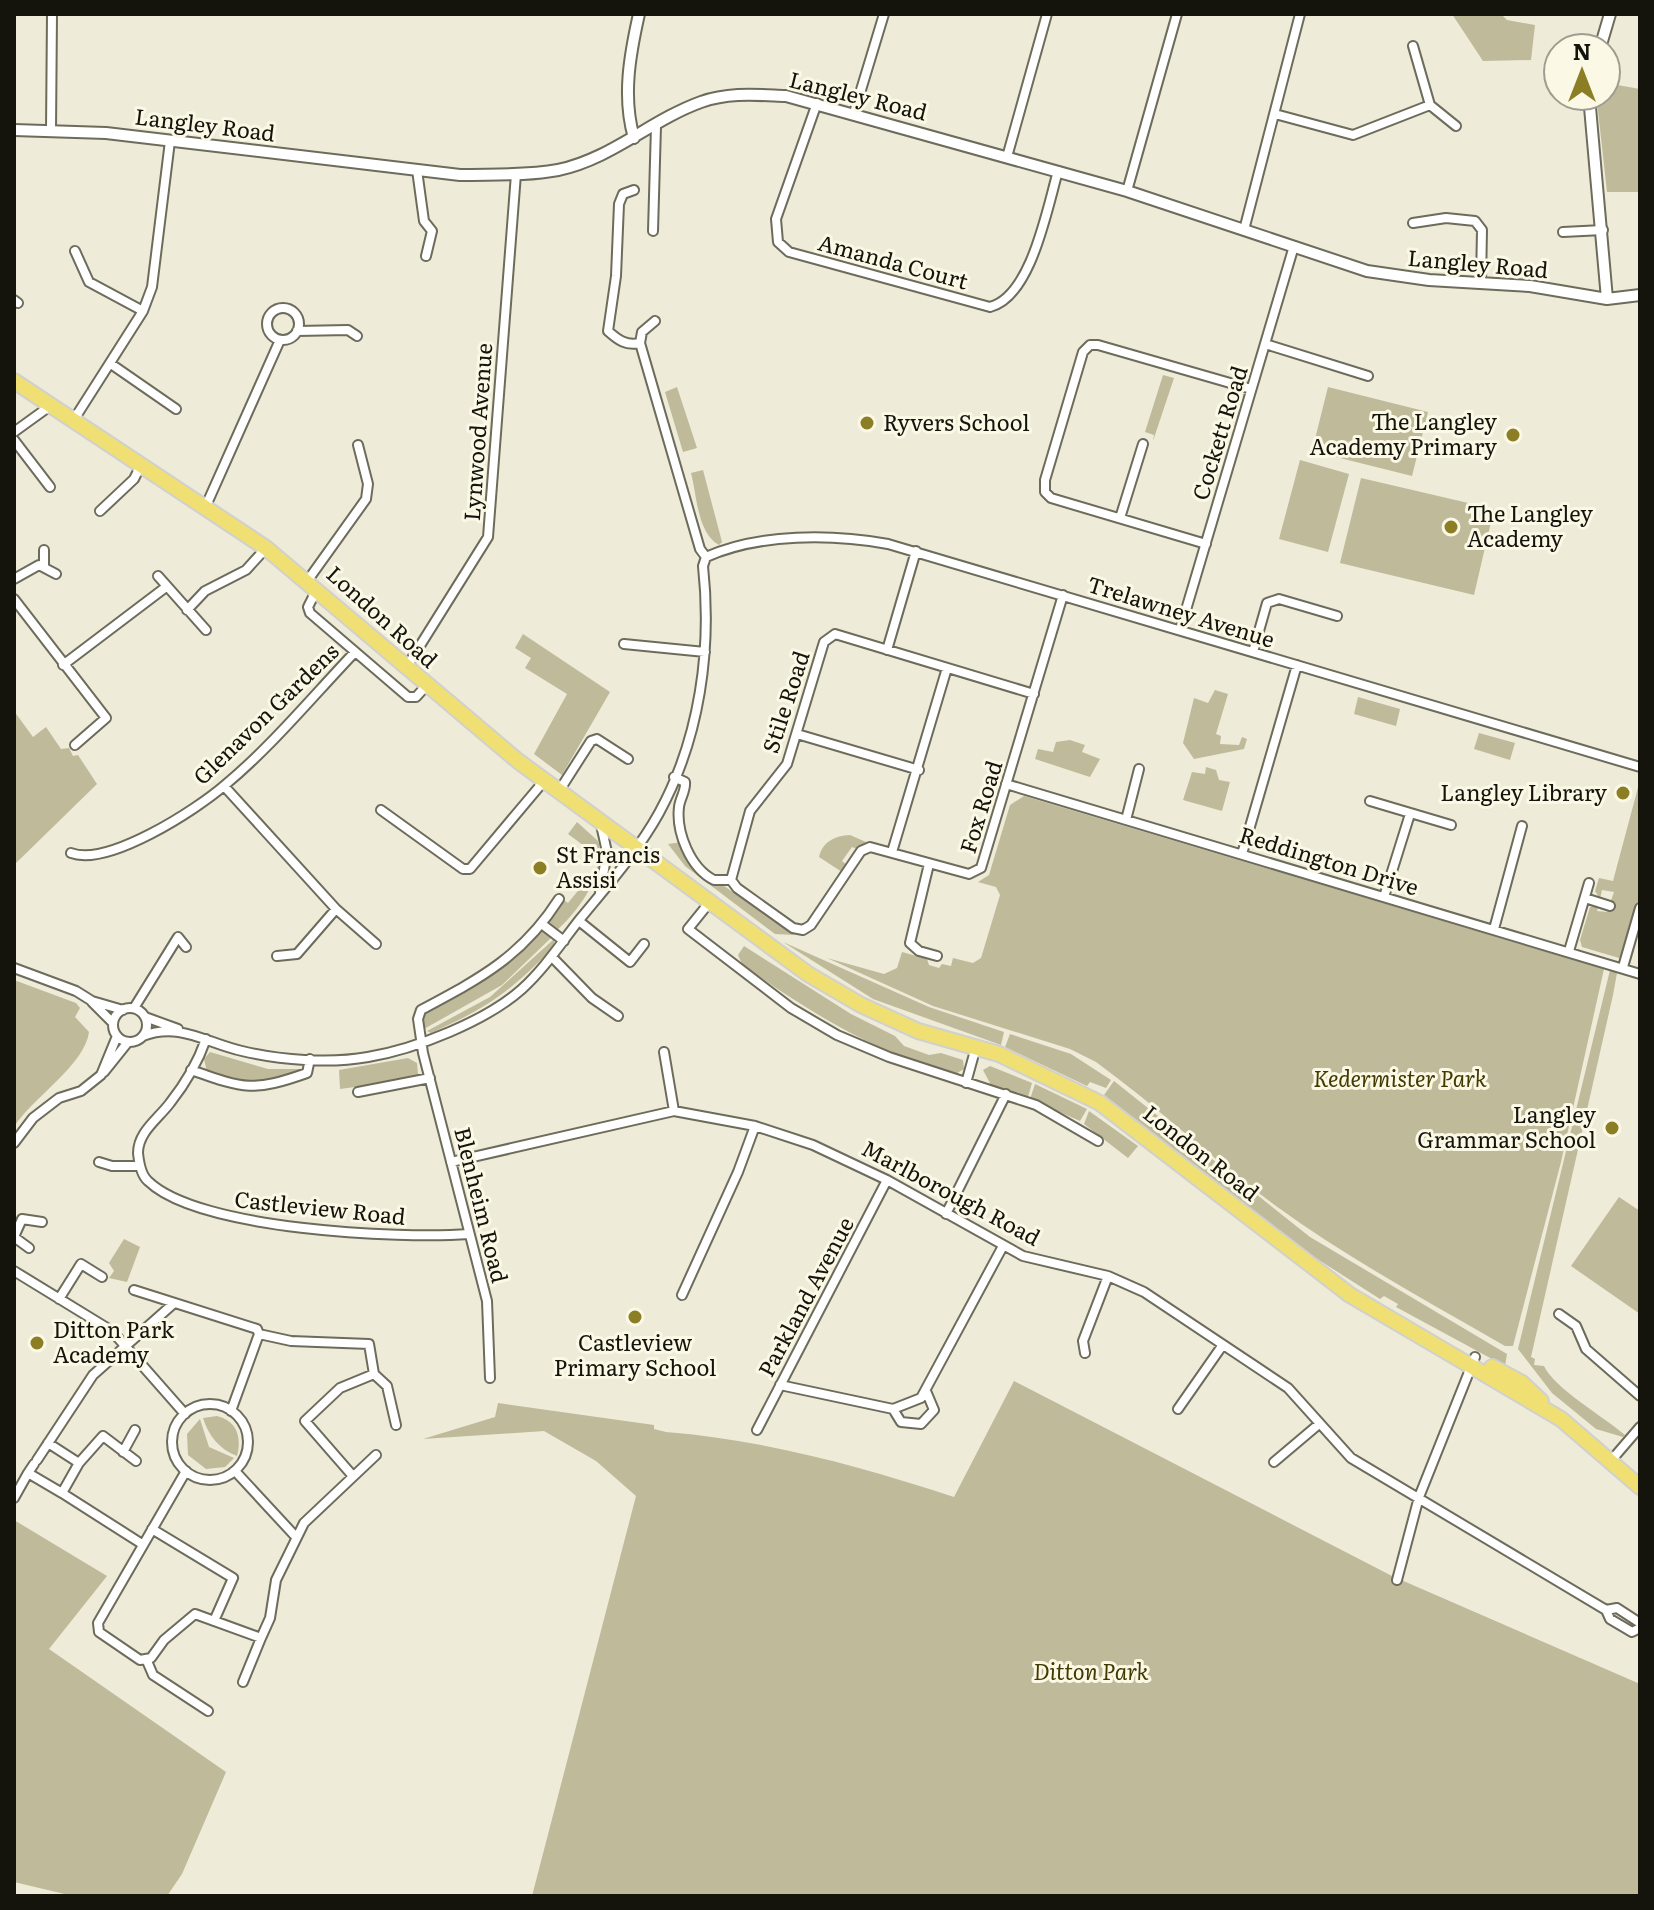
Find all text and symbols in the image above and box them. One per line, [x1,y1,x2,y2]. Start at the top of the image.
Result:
north arrow [1542,32,1622,112]
text: N [1573,34,1591,67]
street label: Langley Road [786,61,931,128]
street label: Langley Road [133,99,277,148]
street label: Amanda Court [815,225,972,296]
street label: Langley Road [1406,240,1550,285]
street label: Lynwood Avenue [454,342,499,522]
street label: Cockett Road [1182,361,1255,504]
place label: The Langley Academy Primary [1310,404,1497,462]
place label: Ryvers School [883,405,1030,438]
marker: Ryvers School [858,414,876,432]
marker: The Langley Academy Primary [1504,426,1522,444]
place label: The Langley Academy [1467,496,1593,554]
marker: The Langley Academy [1442,518,1460,536]
street label: London Road [320,557,446,675]
street label: Trelawney Avenue [1084,566,1279,655]
street label: Glenavon Gardens [185,634,345,791]
street label: Stile Road [753,646,817,757]
street label: Fox Road [950,756,1009,857]
place label: Langley Library [1440,775,1607,808]
marker: Langley Library [1614,784,1632,802]
street label: Reddington Drive [1236,817,1423,903]
place label: St Francis Assisi [556,837,660,895]
marker: St Francis Assisi [531,859,549,877]
park label: Kedermister Park [1313,1061,1487,1094]
street label: London Road [1137,1096,1267,1208]
place label: Langley Grammar School [1417,1097,1596,1155]
marker: Langley Grammar School [1603,1119,1621,1137]
street label: Blenheim Road [447,1123,518,1286]
street label: Marlborough Road [857,1131,1047,1253]
street label: Castleview Road [233,1181,407,1232]
street label: Parkland Avenue [749,1210,861,1382]
marker: Castleview Primary School [626,1308,644,1326]
place label: Ditton Park Academy [53,1312,175,1370]
place label: Castleview Primary School [554,1325,716,1383]
marker: Ditton Park Academy [28,1334,46,1352]
park label: Ditton Park [1033,1654,1149,1687]

